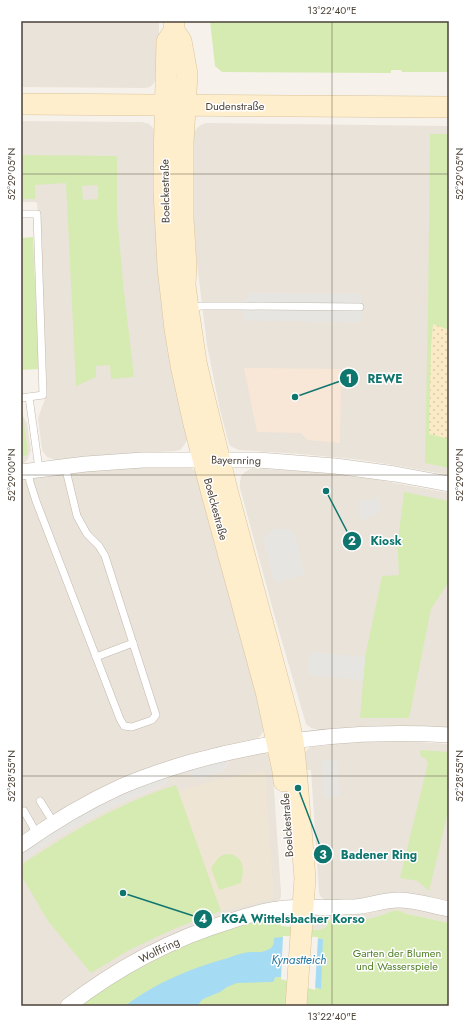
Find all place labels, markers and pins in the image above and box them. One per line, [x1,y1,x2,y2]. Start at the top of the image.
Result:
callout: REWE [339,366,410,390]
callout: Kiosk [342,529,409,553]
callout: Badener Ring [313,842,426,866]
callout: KGA Wittelsbacher Korso [193,907,373,931]

